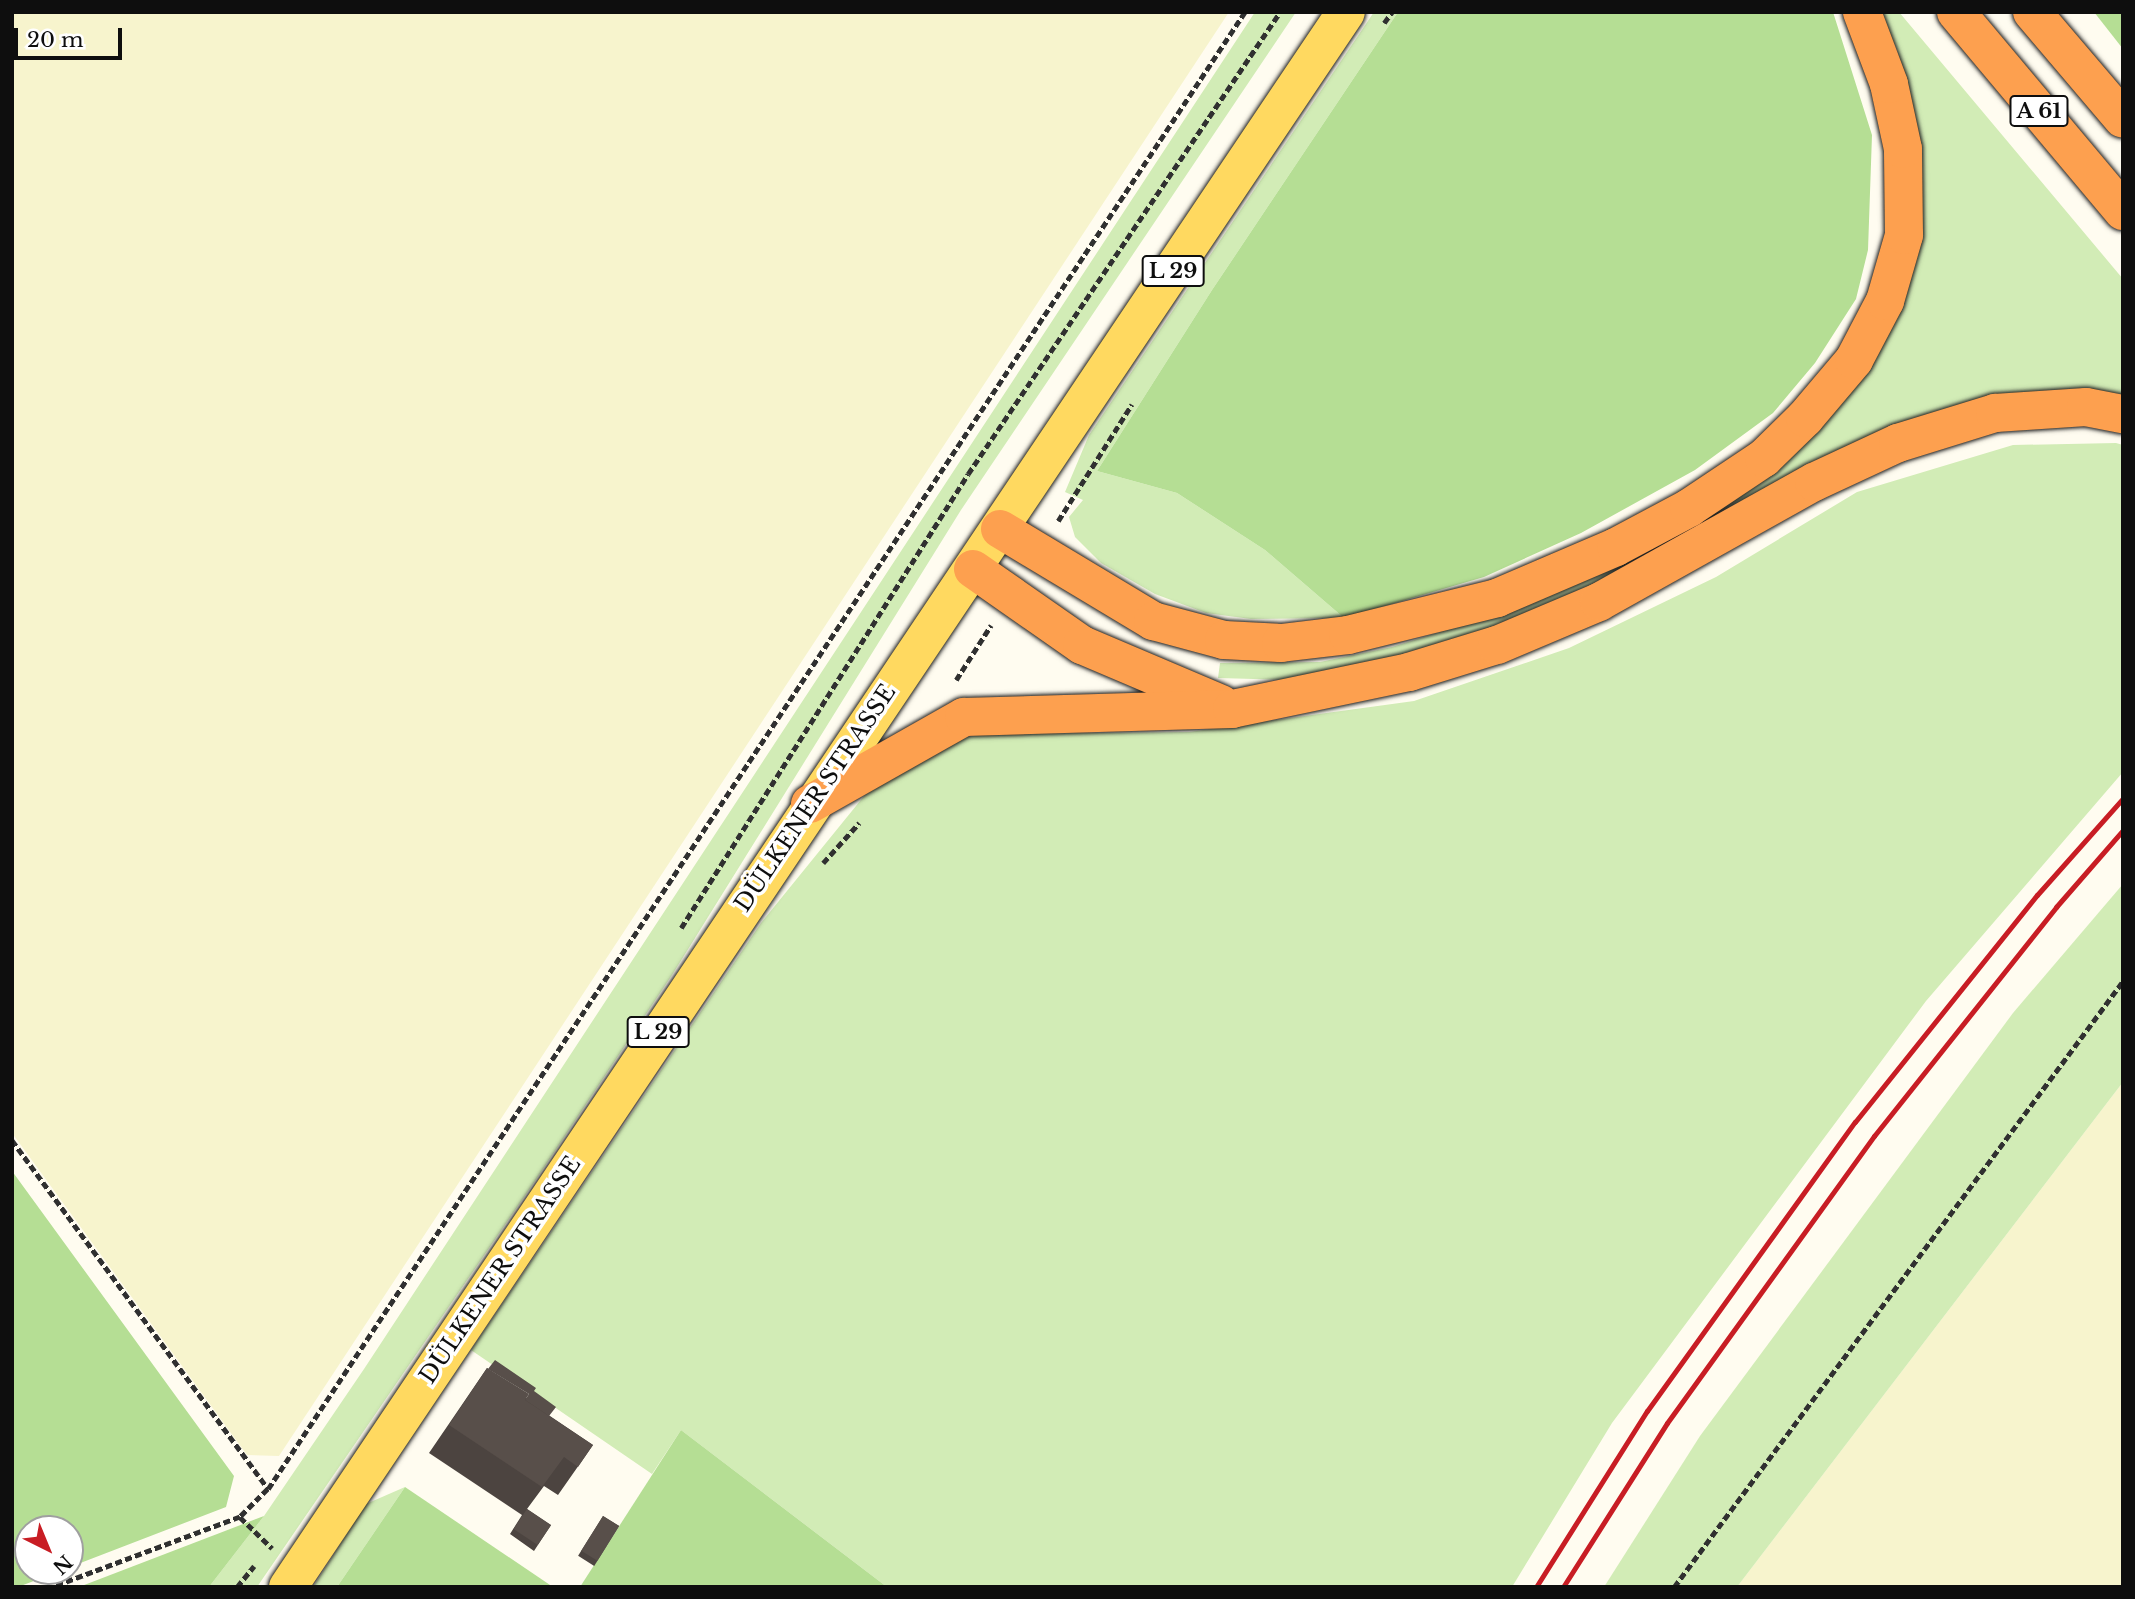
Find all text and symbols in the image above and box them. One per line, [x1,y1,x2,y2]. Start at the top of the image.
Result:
scale bar [18,14,126,58]
text: 20 m [27,27,84,53]
road number: A 61 [2008,94,2070,128]
road number: L 29 [1140,254,1206,288]
street label: DÜLKENER STRASSE [728,679,902,917]
road number: L 29 [625,1014,691,1050]
street label: DÜLKENER STRASSE [413,1151,587,1389]
north arrow [14,1515,84,1585]
text: N [48,1550,77,1579]

